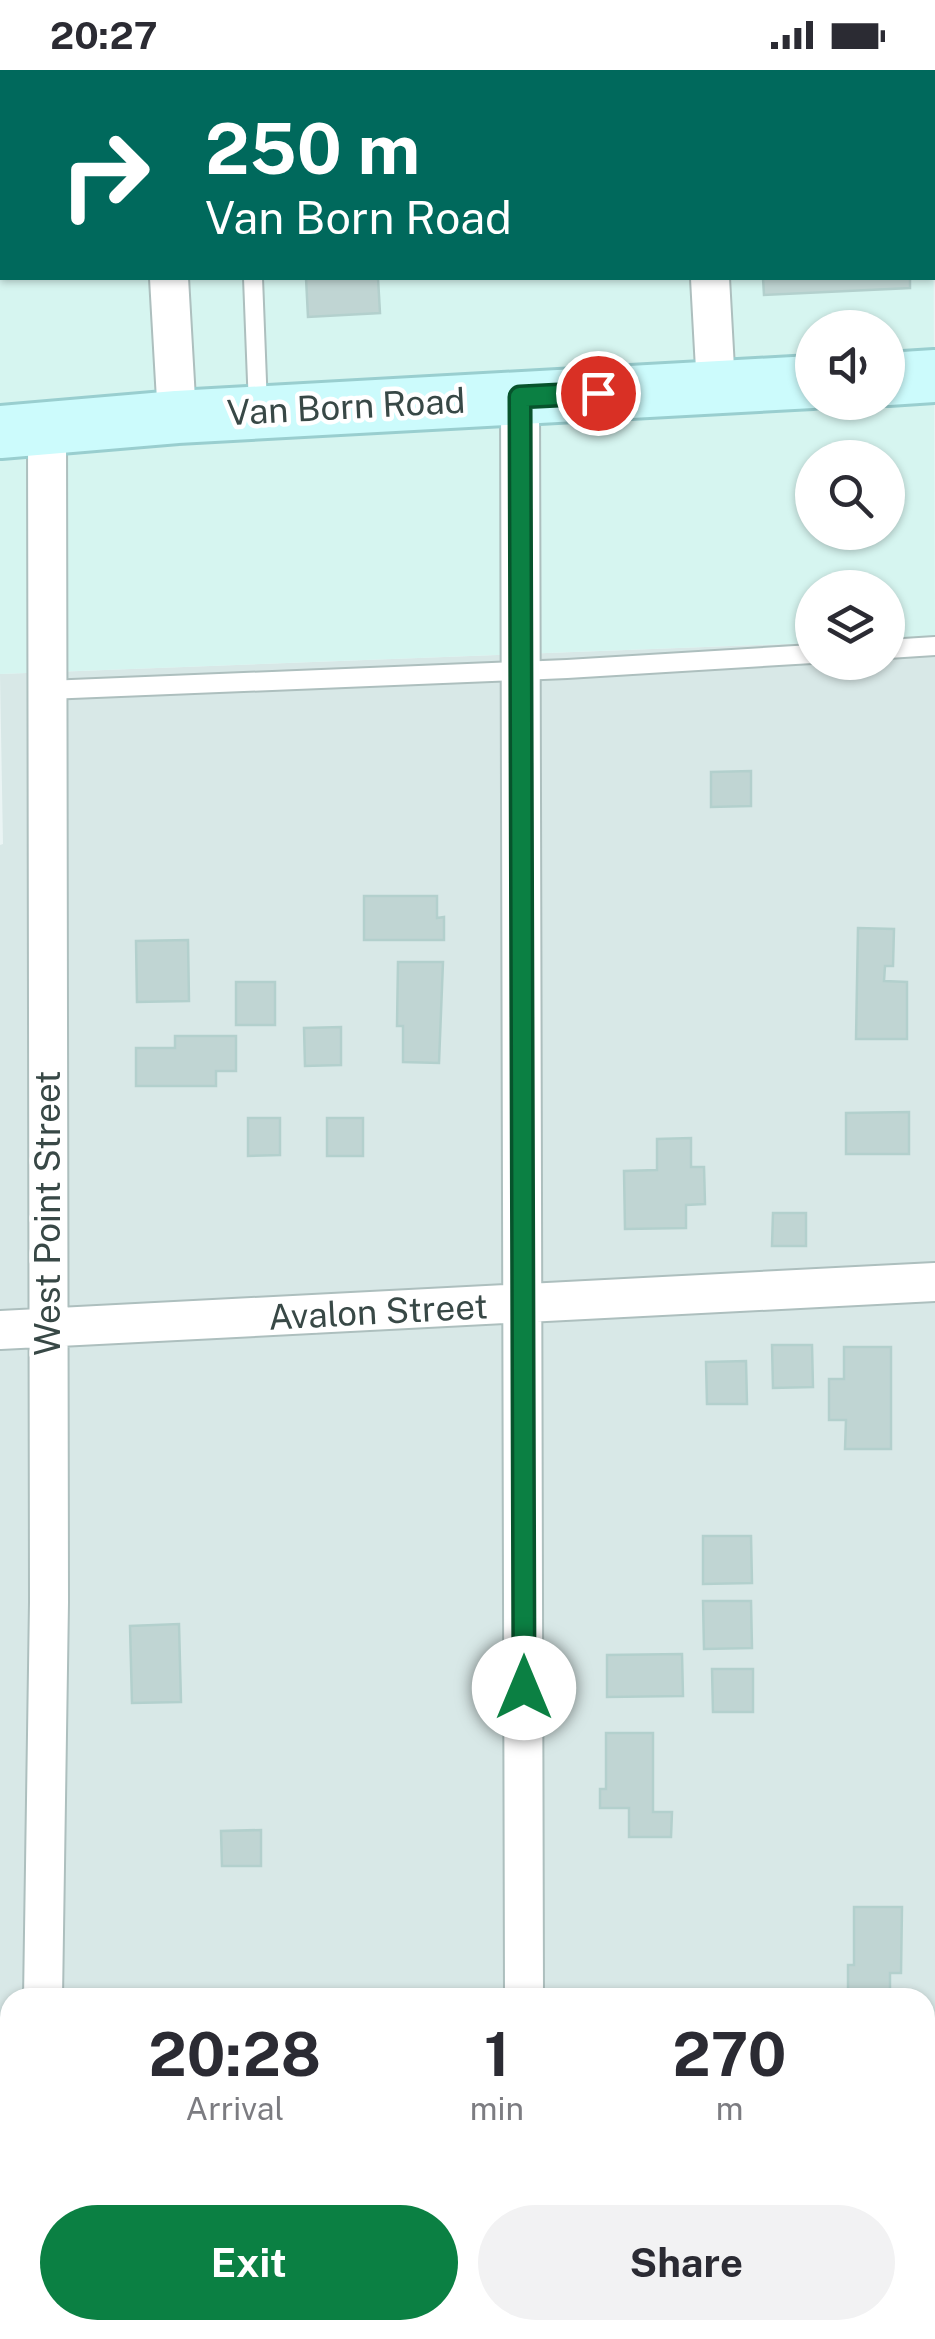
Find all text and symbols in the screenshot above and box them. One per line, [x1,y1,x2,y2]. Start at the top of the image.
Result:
text: 20:27 [50,13,158,58]
text: 250 m [205,107,420,190]
icon: right [40,110,170,240]
text: Van Born Road [205,191,512,244]
map controls [795,310,905,680]
button: sound [795,310,905,420]
pin [556,351,641,436]
icon: arrive [571,366,626,421]
street label: Van Born Road [226,380,466,433]
button: search [795,440,905,550]
button: layers [795,570,905,680]
street label: West Point Street [27,1070,68,1356]
street label: Avalon Street [267,1285,489,1338]
position arrow [472,1636,576,1740]
text: 20:28 [149,2019,321,2090]
text: 1 [484,2019,510,2090]
text: 270 [673,2019,786,2090]
text: Arrival [185,2090,284,2127]
text: min [470,2090,524,2127]
text: m [716,2090,743,2127]
button: Exit [40,2205,458,2320]
button: Share [478,2205,895,2320]

